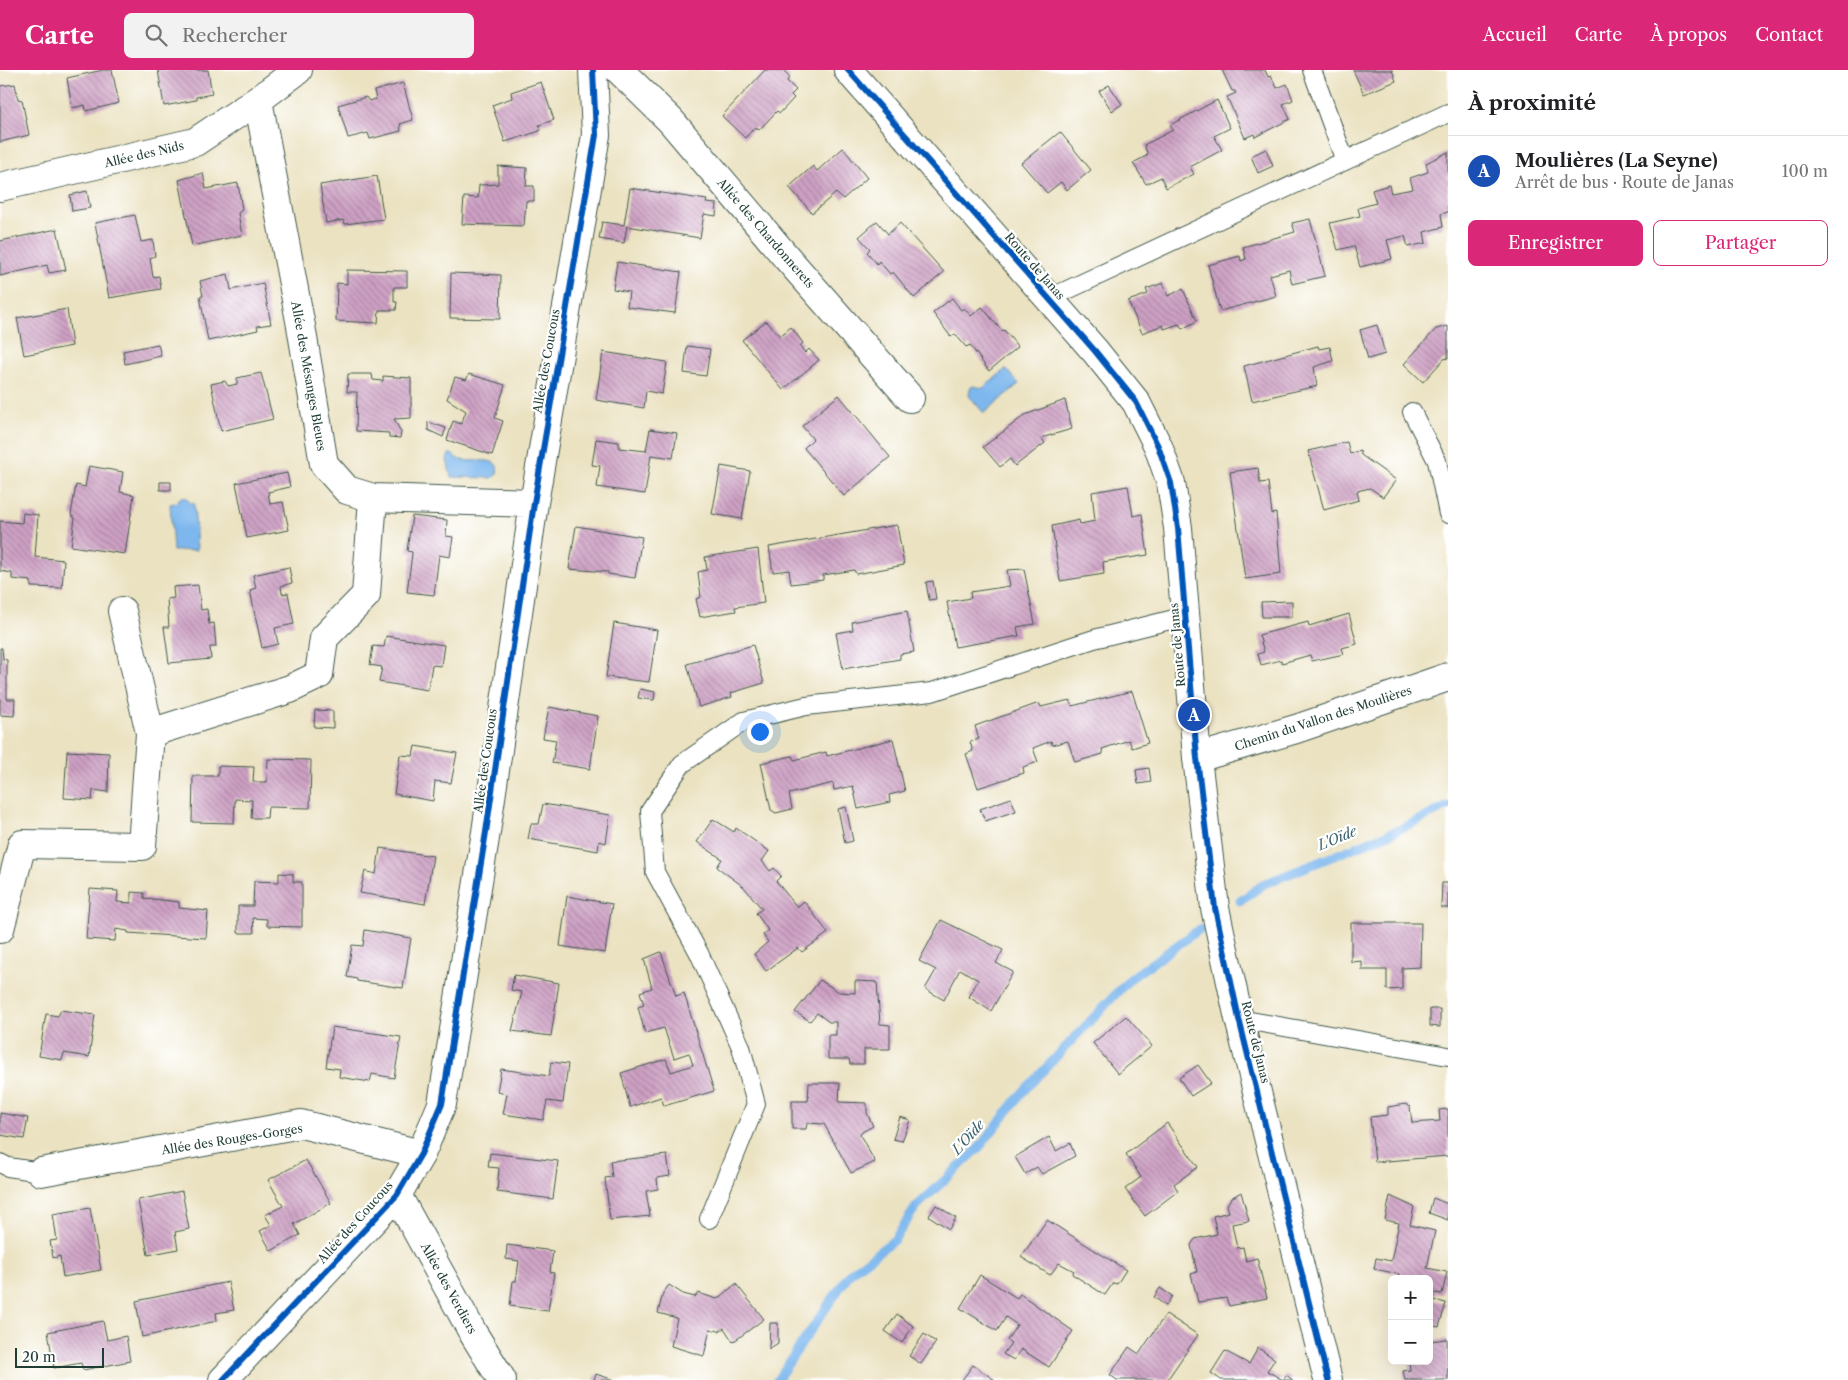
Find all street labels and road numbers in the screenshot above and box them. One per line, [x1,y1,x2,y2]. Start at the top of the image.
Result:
street label: Allée des Nids [102,138,185,171]
street label: Allée des Chardonnerets [714,174,818,291]
street label: Route de Janas [1002,229,1068,303]
street label: Allée des Mésanges Bleues [288,299,330,452]
street label: Allée des Coucous [529,308,563,415]
street label: Route de Janas [1166,602,1188,688]
street label: Chemin du Vallon des Moulières [1233,682,1413,754]
street label: Allée des Coucous [470,708,500,815]
street label: Route de Janas [1239,999,1273,1085]
street label: Allée des Rouges-Gorges [159,1120,304,1158]
street label: Allée des Coucous [313,1178,396,1267]
street label: Allée des Verdiers [417,1239,480,1336]

